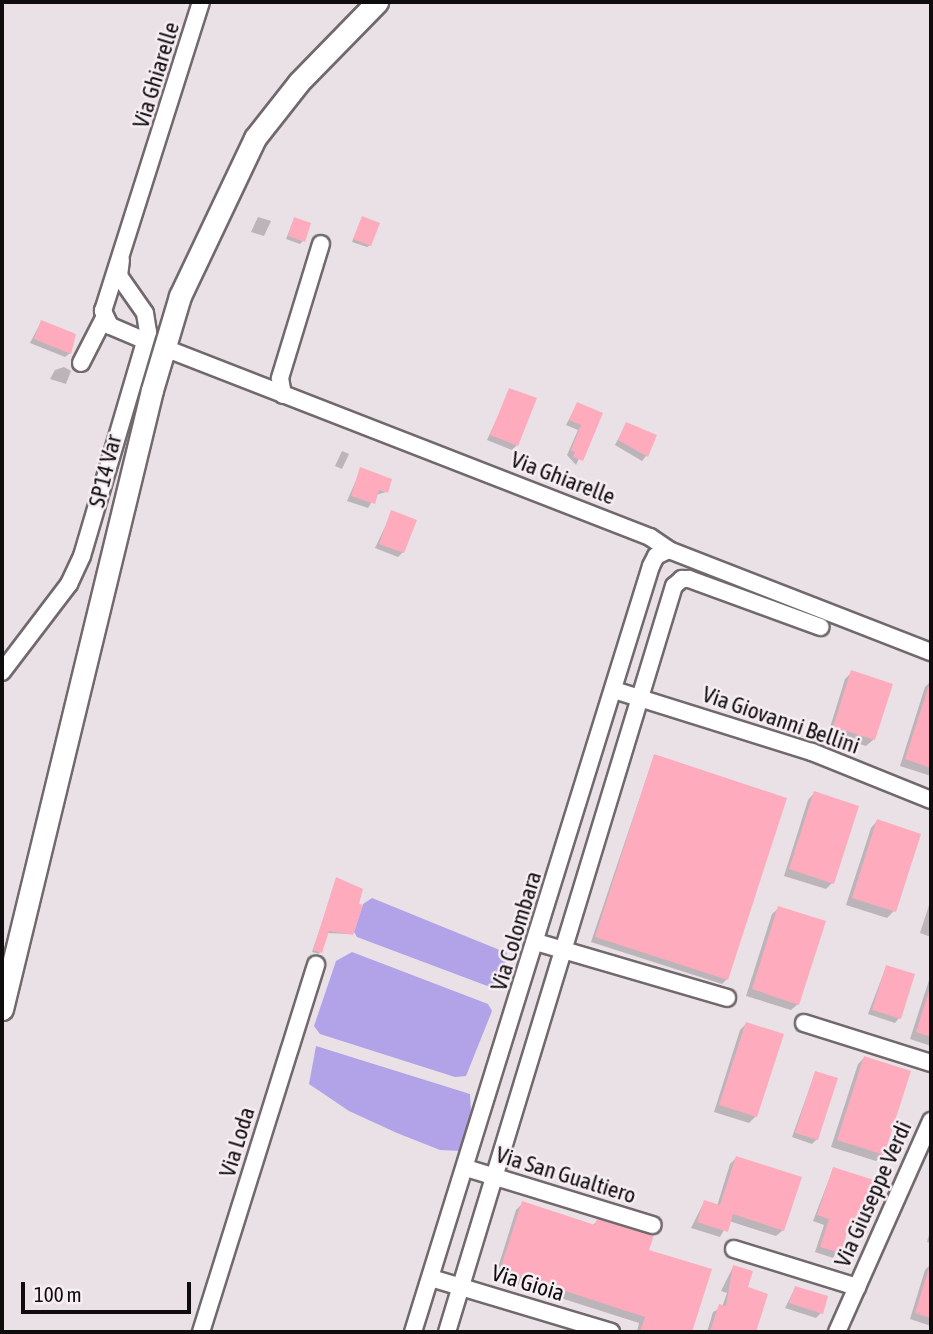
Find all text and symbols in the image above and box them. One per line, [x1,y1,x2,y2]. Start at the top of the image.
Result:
street label: Via Ghiarelle [127,19,185,131]
street label: SP14 Var [83,432,127,510]
street label: Via Ghiarelle [507,446,619,510]
street label: Via Giovanni Bellini [699,680,863,760]
street label: Via Colombara [485,868,547,994]
street label: Via Loda [213,1104,261,1180]
street label: Via Giuseppe Verdi [828,1117,918,1271]
street label: Via San Gualtiero [493,1141,639,1209]
street label: Via Gioia [488,1259,568,1307]
scale bar [24,1268,194,1312]
text: 100 m [34,1282,82,1306]

